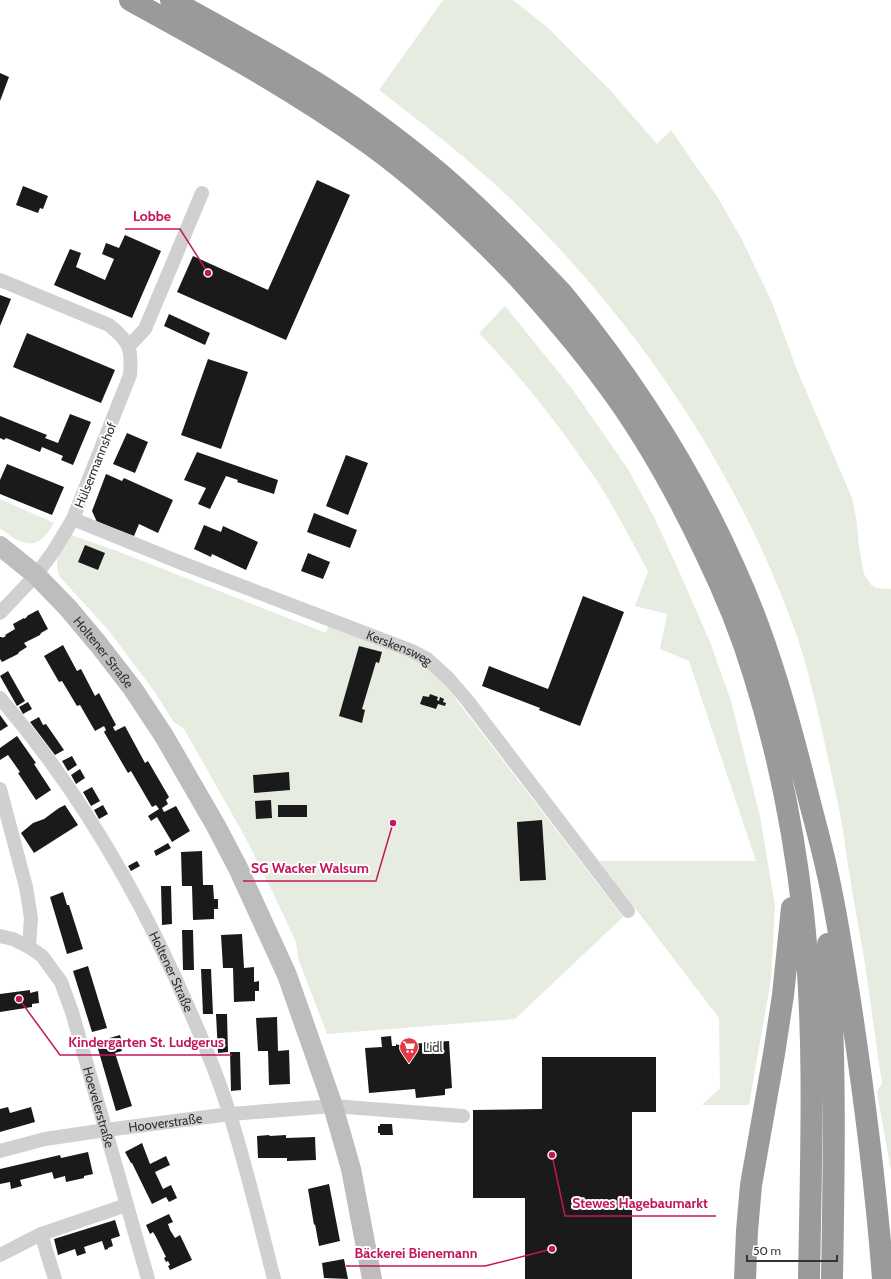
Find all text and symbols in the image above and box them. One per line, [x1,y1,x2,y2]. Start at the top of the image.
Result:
callout: Lobbe [125,203,180,229]
text: Lobbe [133,207,171,225]
street label: Hülsermannshof [71,419,120,510]
street label: Holtener Straße [70,613,137,691]
street label: Kerskensweg [364,626,437,669]
callout: SG Wacker Walsum [243,855,376,881]
text: SG Wacker Walsum [251,859,369,877]
street label: Holtener Straße [146,928,197,1015]
callout: Kindergarten St. Ludgerus [60,1029,232,1055]
text: Kindergarten St. Ludgerus [68,1033,224,1051]
supermarket icon: Lidl [398,1036,420,1064]
place label: Lidl [423,1039,443,1055]
street label: Hoevelerstraße [80,1065,118,1150]
street label: Hooverstraße [127,1110,204,1135]
callout: Stewes Hagebaumarkt [565,1190,716,1216]
text: Stewes Hagebaumarkt [572,1194,708,1212]
scale bar [747,1237,837,1263]
callout: Bäckerei Bienemann [346,1240,485,1266]
text: 50 m [753,1243,781,1258]
text: Bäckerei Bienemann [355,1244,477,1262]

